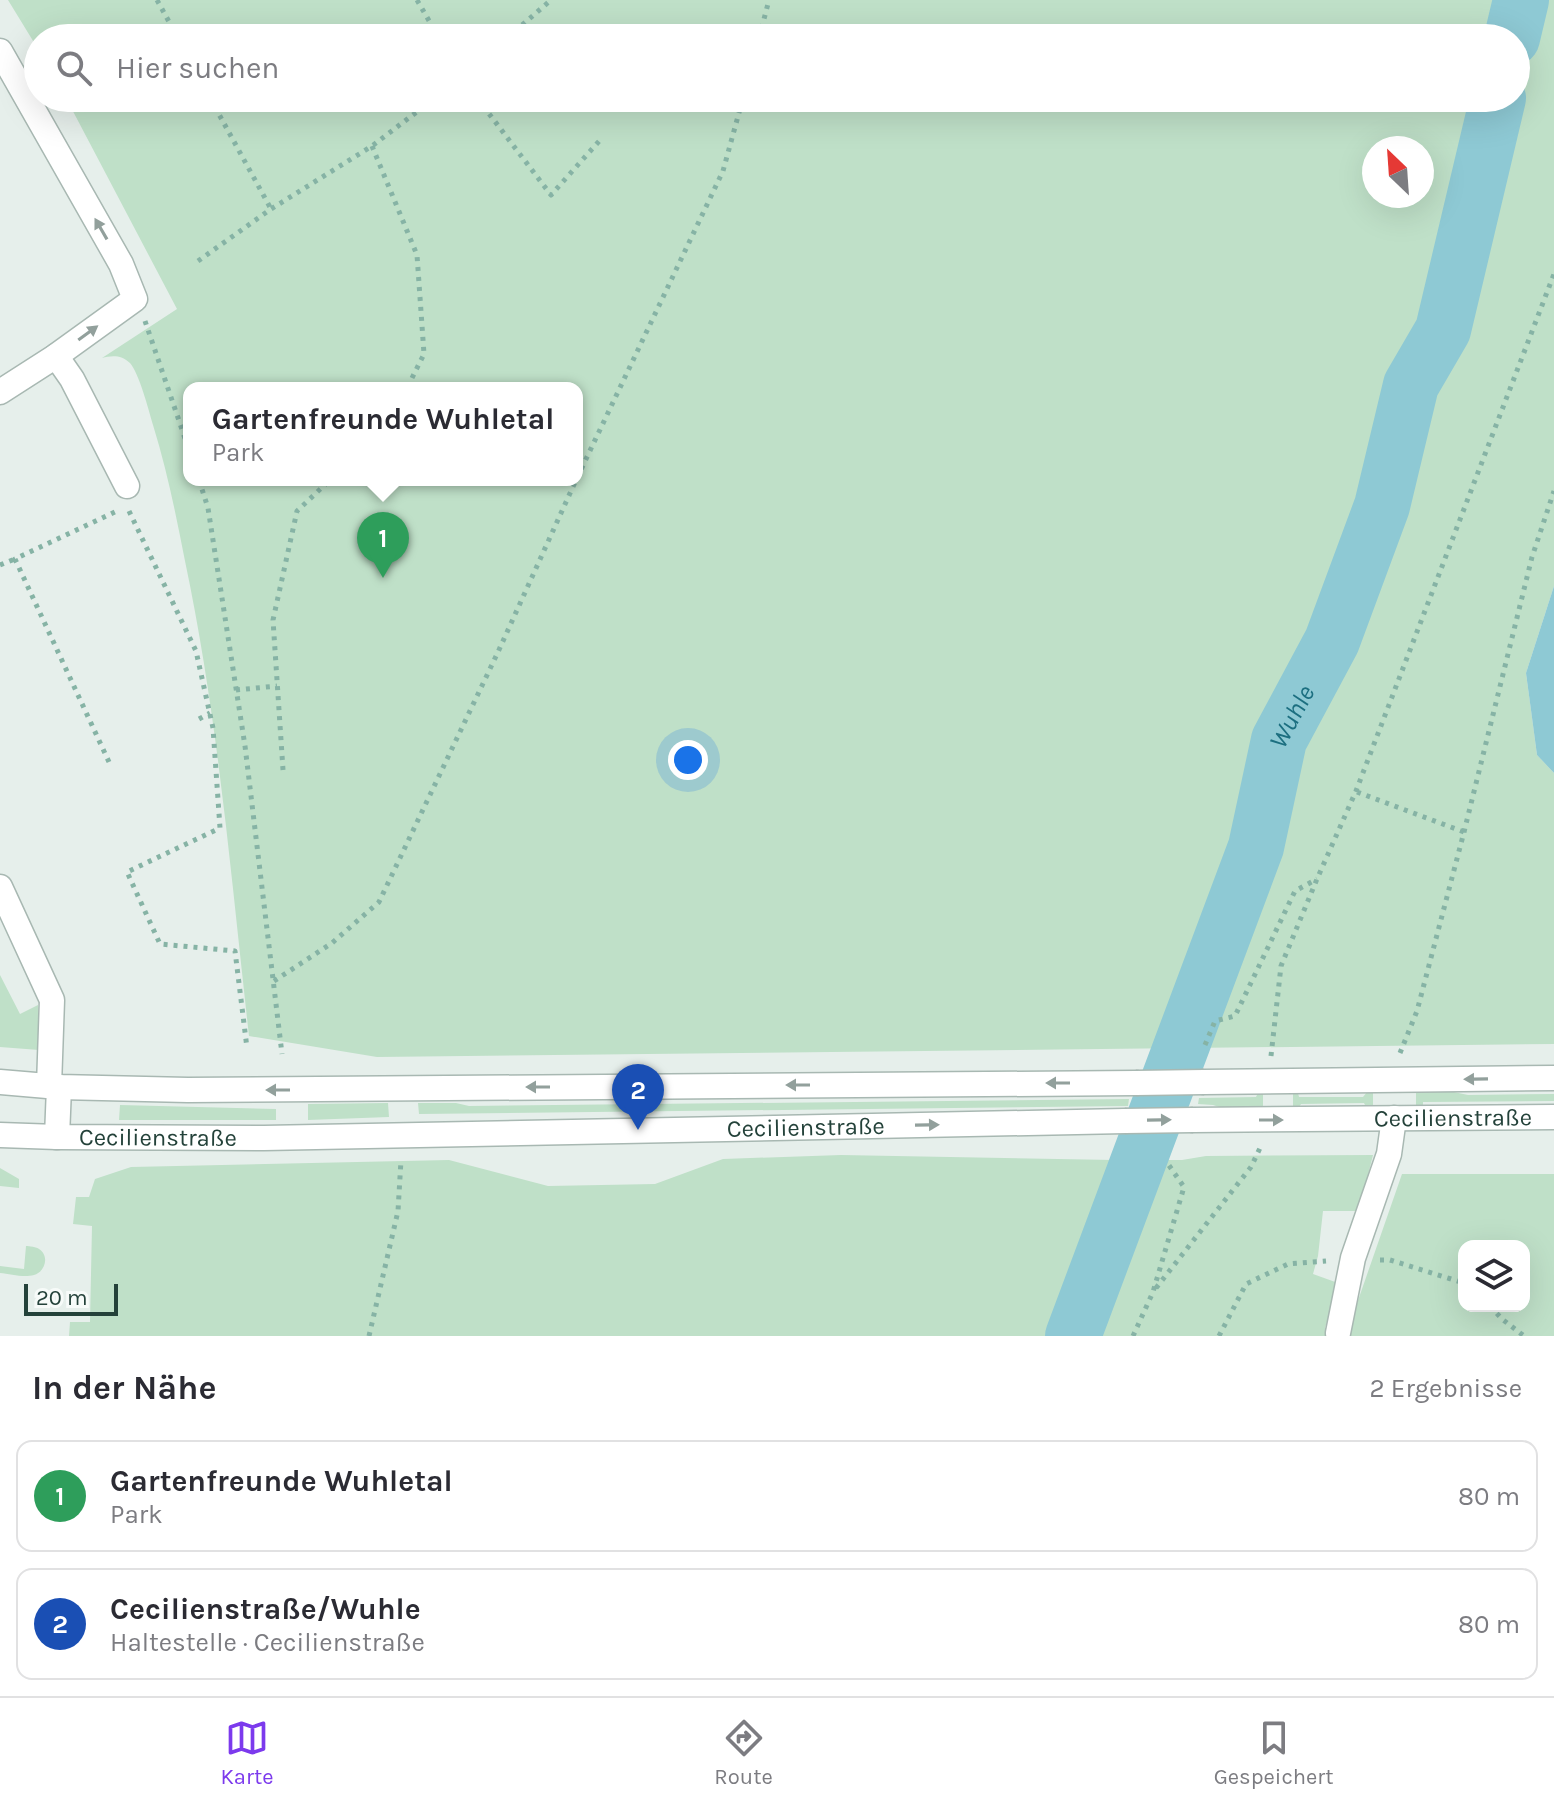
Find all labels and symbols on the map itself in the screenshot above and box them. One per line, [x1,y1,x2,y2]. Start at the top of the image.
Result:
north arrow [1362,136,1434,208]
one-way arrow [94,218,108,240]
one-way arrow [77,326,98,341]
pin: 1 [357,512,409,578]
water label: Wuhle [1262,680,1321,754]
your location [668,740,708,780]
pin: 2 [612,1064,664,1130]
one-way arrow [1463,1073,1488,1085]
one-way arrow [1045,1077,1070,1089]
one-way arrow [785,1079,810,1091]
one-way arrow [525,1081,550,1094]
one-way arrow [265,1084,290,1096]
street label: Cecilienstraße [1374,1103,1532,1132]
street label: Cecilienstraße [727,1112,885,1143]
one-way arrow [1259,1113,1284,1126]
one-way arrow [1147,1114,1172,1127]
one-way arrow [915,1119,940,1131]
street label: Cecilienstraße [79,1123,237,1152]
scale bar [24,1280,118,1316]

